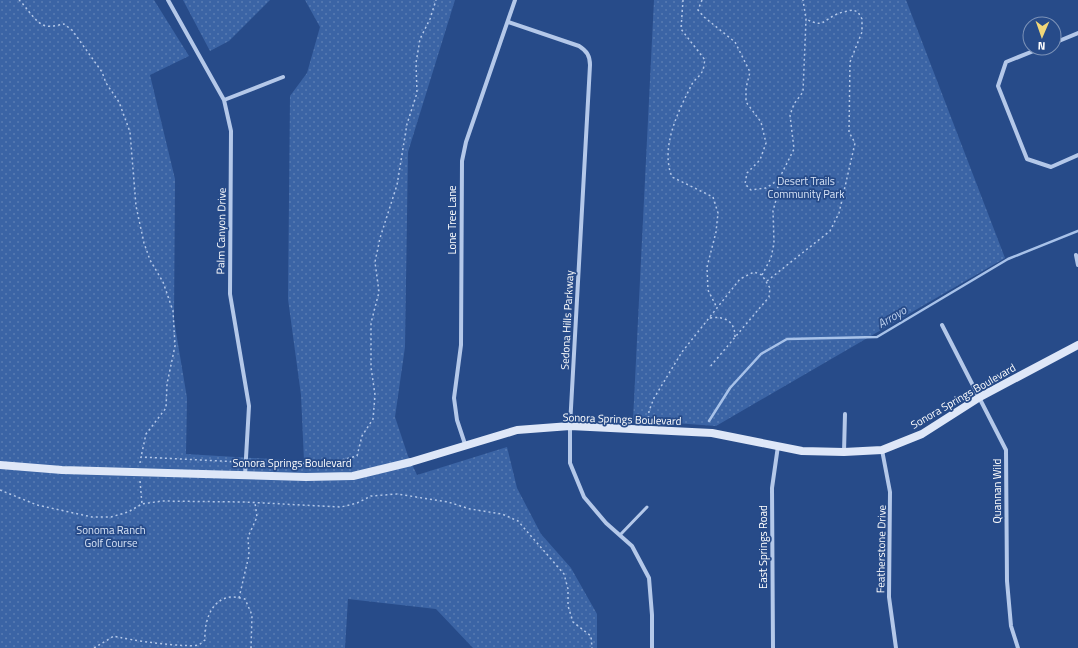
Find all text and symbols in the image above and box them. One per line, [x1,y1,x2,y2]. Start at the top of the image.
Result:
north arrow [1022,16,1062,56]
text: N [1038,38,1046,54]
park label: Desert Trails Community Park [768,173,845,202]
street label: Lone Tree Lane [444,185,460,255]
street label: Palm Canyon Drive [212,187,230,275]
street label: Sedona Hills Parkway [556,269,578,370]
water label: Arroyo [874,300,911,333]
street label: Sonora Springs Boulevard [908,359,1019,433]
street label: Sonora Springs Boulevard [562,409,682,429]
street label: Sonora Springs Boulevard [233,455,352,471]
street label: Quannan Wild [989,458,1005,523]
street label: Featherstone Drive [872,504,890,593]
street label: East Springs Road [755,505,771,589]
park label: Sonoma Ranch Golf Course [76,522,146,551]

